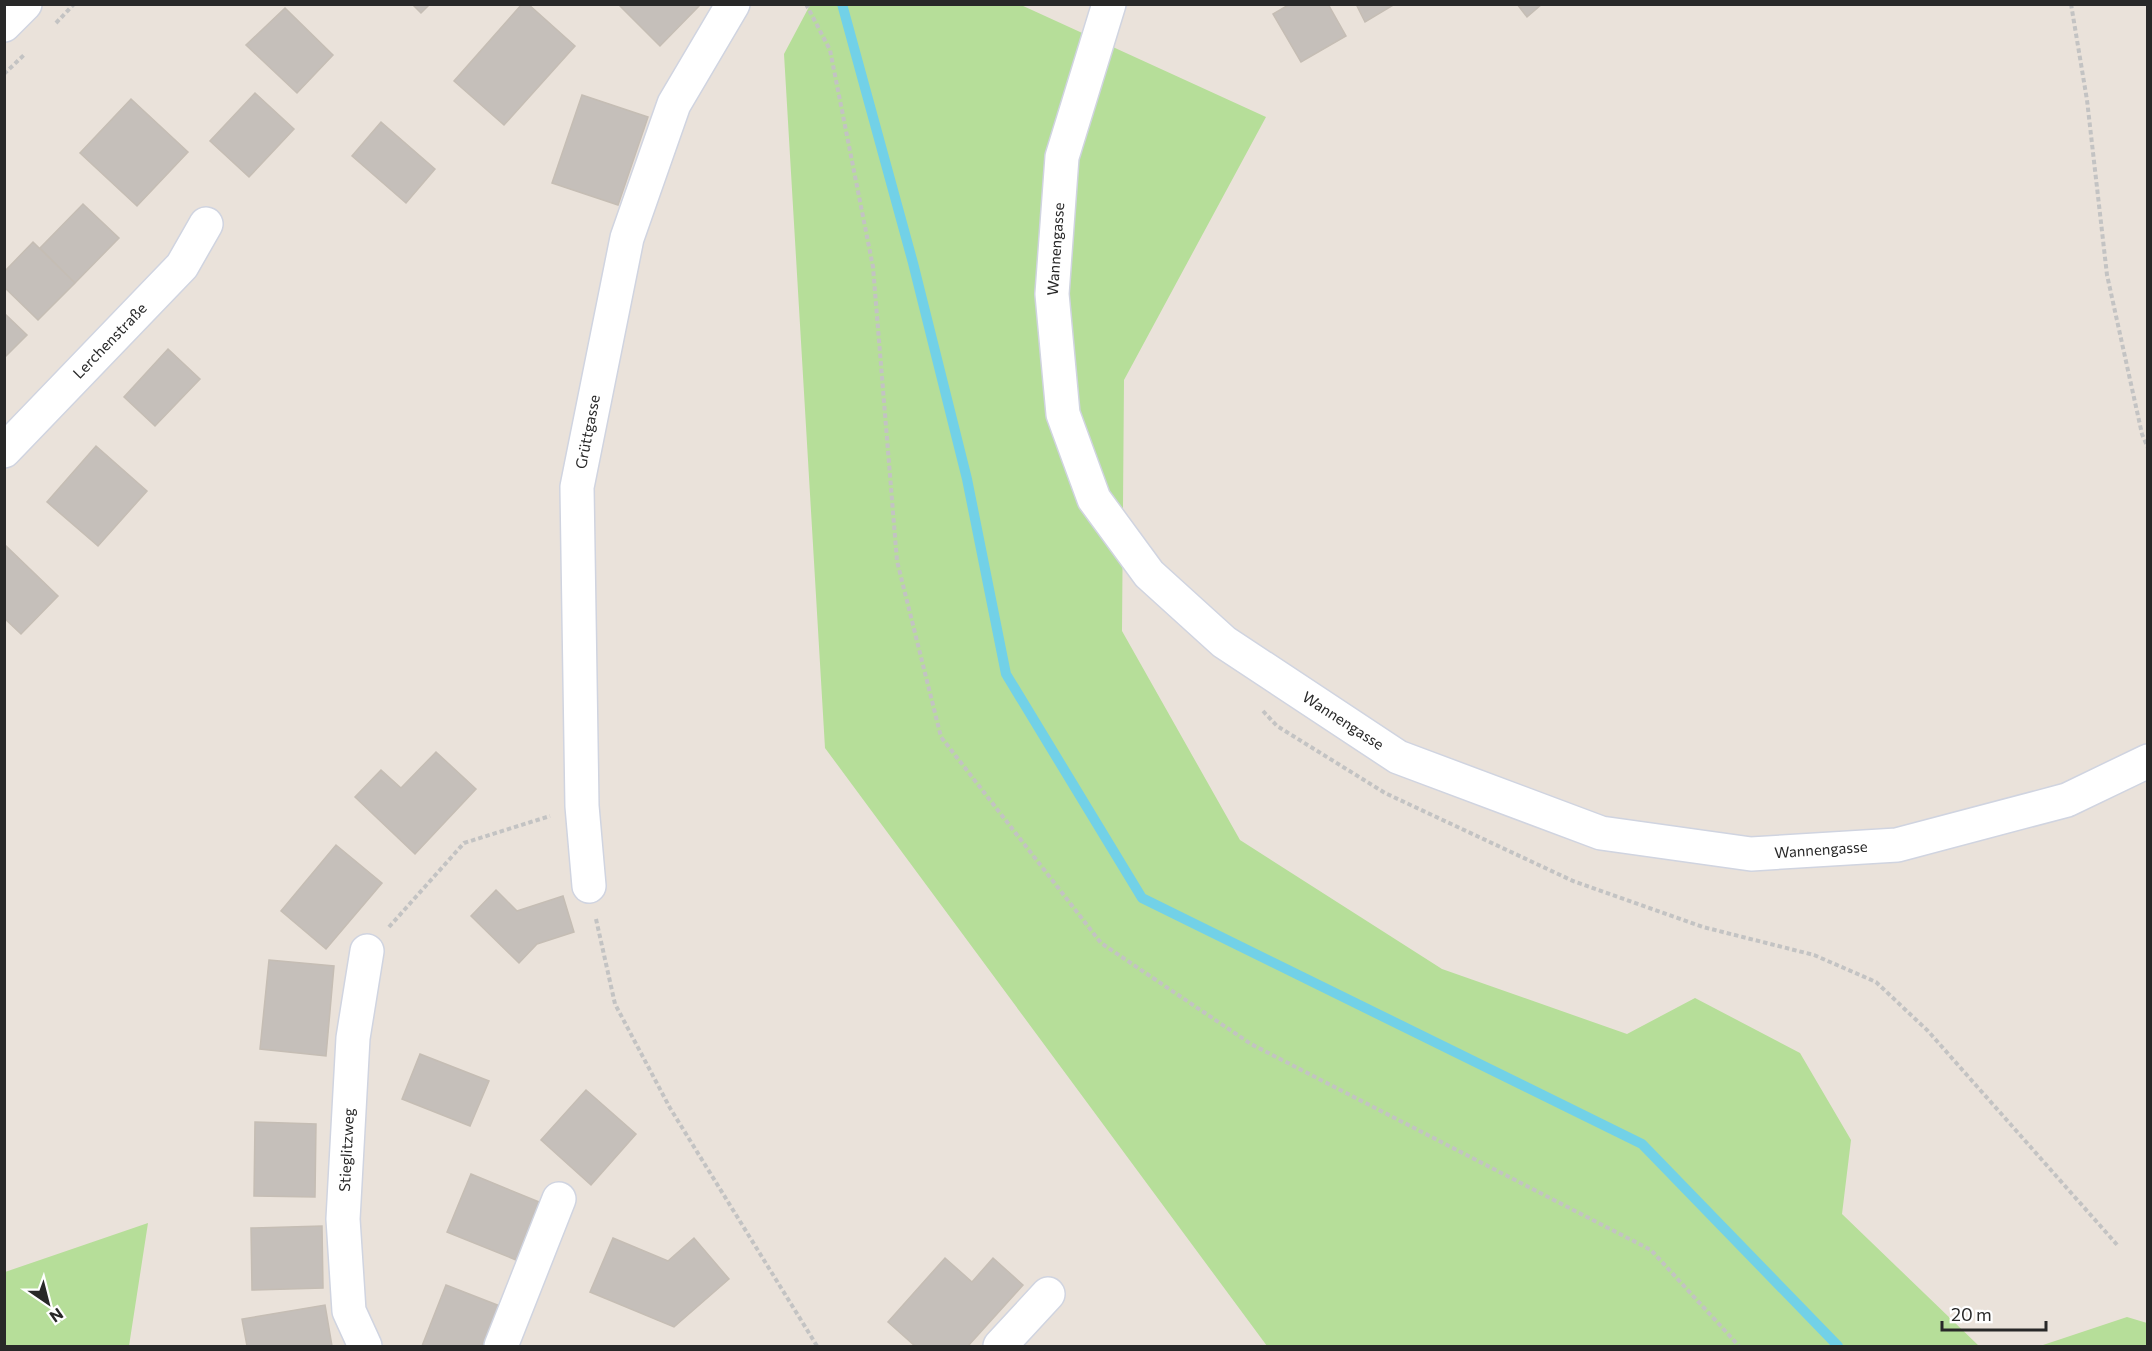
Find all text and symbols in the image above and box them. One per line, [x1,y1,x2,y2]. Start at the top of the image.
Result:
street label: Wannengasse [1043,202,1067,296]
street label: Lerchenstraße [69,299,150,382]
street label: Grüttgasse [571,393,603,470]
street label: Wannengasse [1299,687,1388,753]
street label: Wannengasse [1774,837,1868,861]
street label: Stieglitzweg [335,1108,357,1192]
north arrow [18,1273,78,1333]
scale bar [1942,1294,2046,1332]
text: 20 m [1951,1303,1992,1325]
text: N [47,1304,67,1327]

